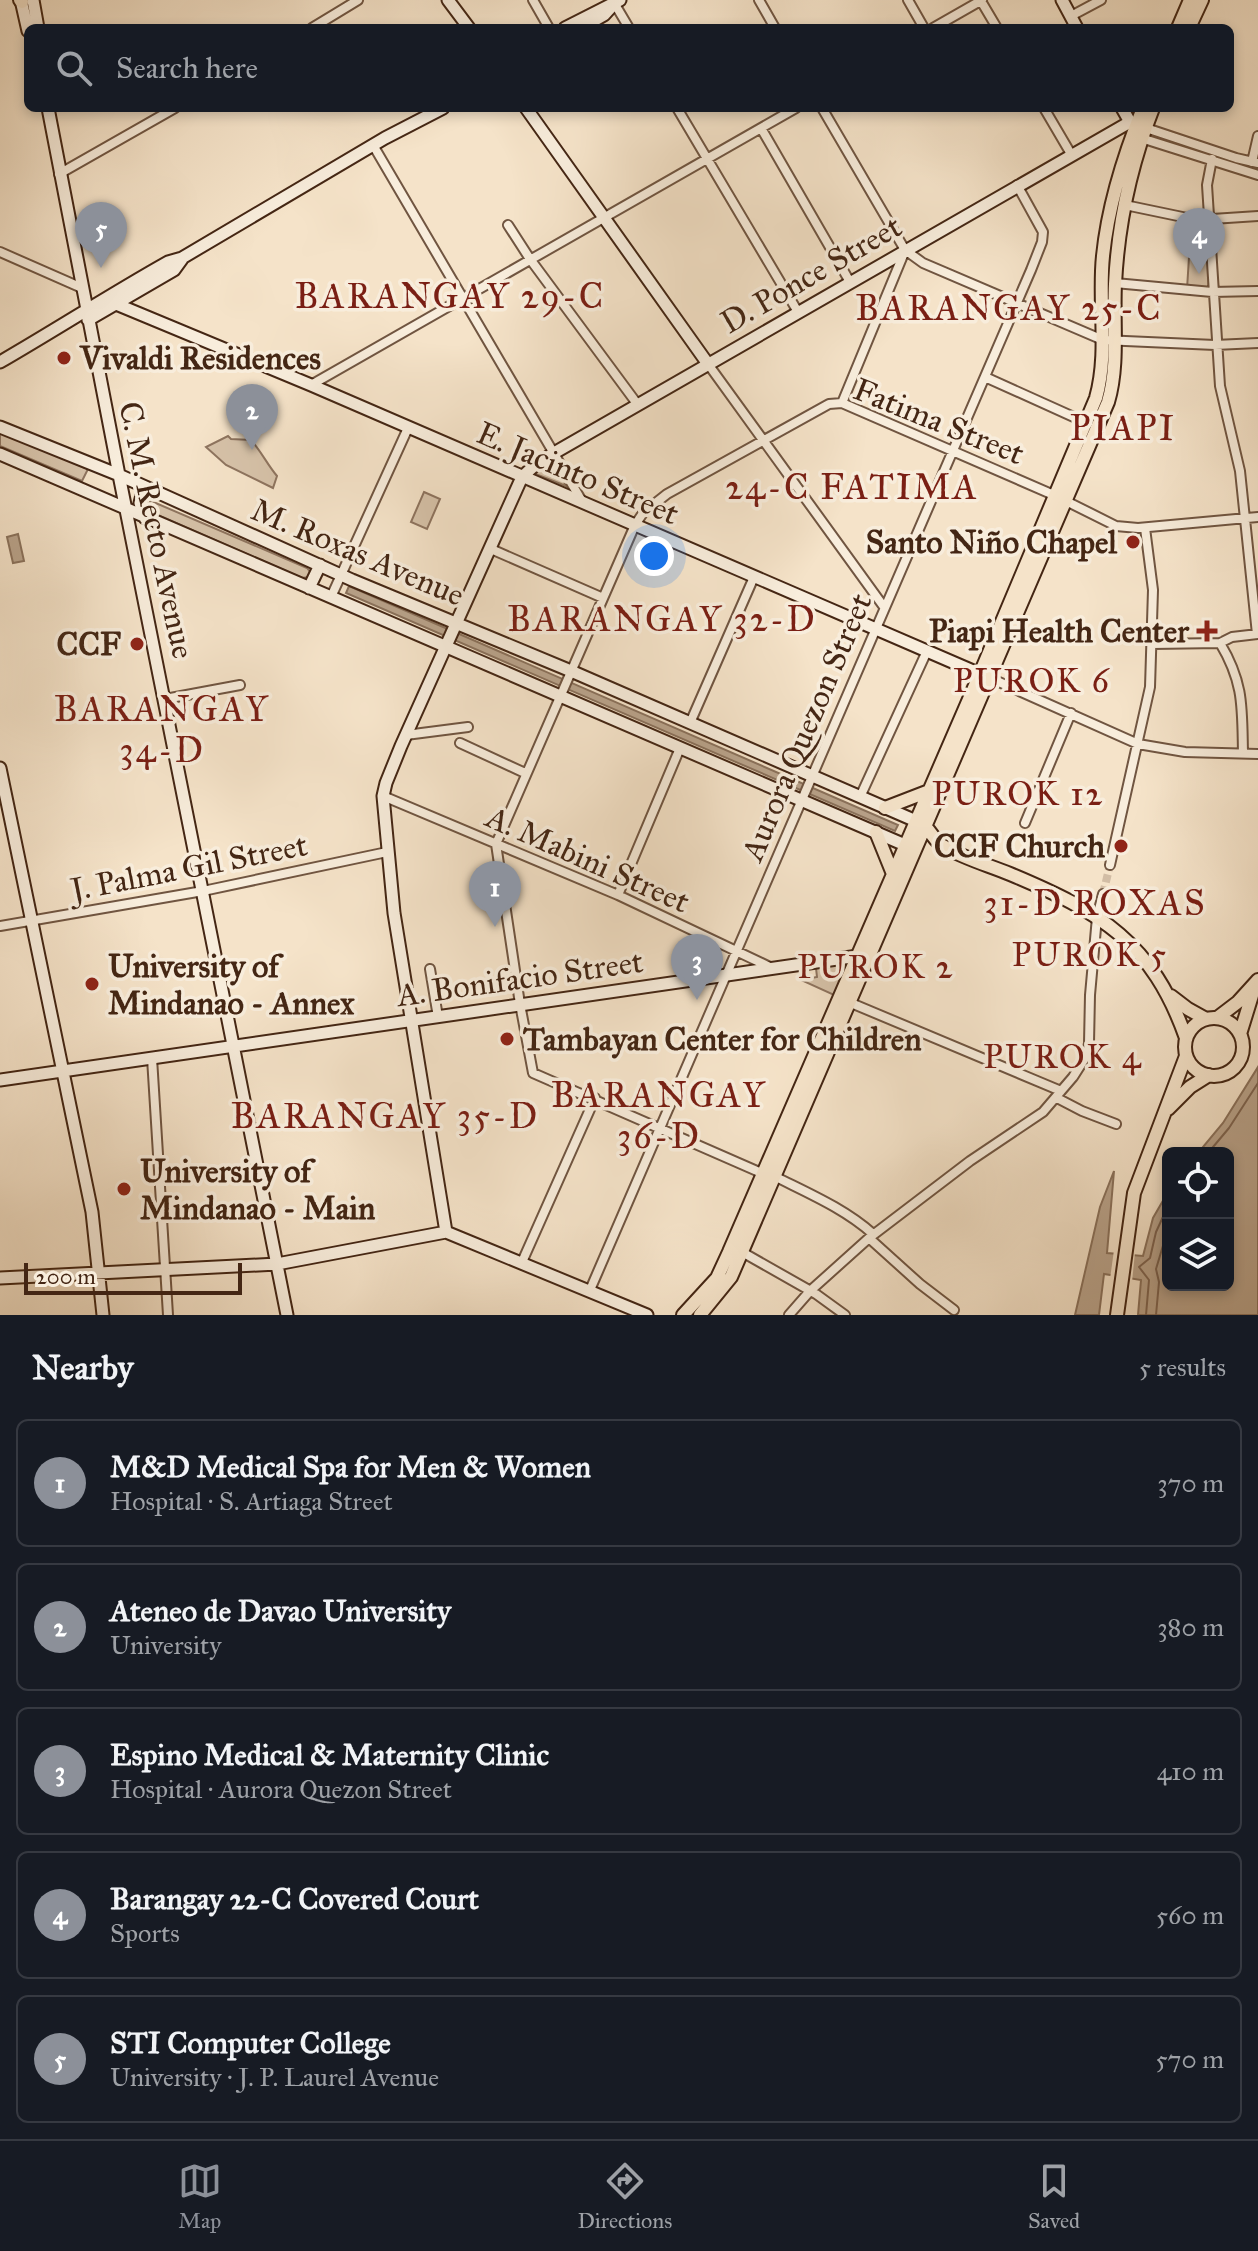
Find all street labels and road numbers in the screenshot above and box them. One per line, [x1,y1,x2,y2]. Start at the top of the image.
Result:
street label: D. Ponce Street [714,207,909,342]
street label: Fatima Street [848,370,1030,473]
street label: C. M. Recto Avenue [110,398,203,662]
street label: E. Jacinto Street [471,413,685,534]
street label: M. Roxas Avenue [246,490,470,615]
street label: Aurora Quezon Street [732,588,880,869]
street label: A. Mabini Street [478,796,695,922]
street label: J. Palma Gil Street [65,825,311,910]
street label: A. Bonifacio Street [393,942,646,1015]

